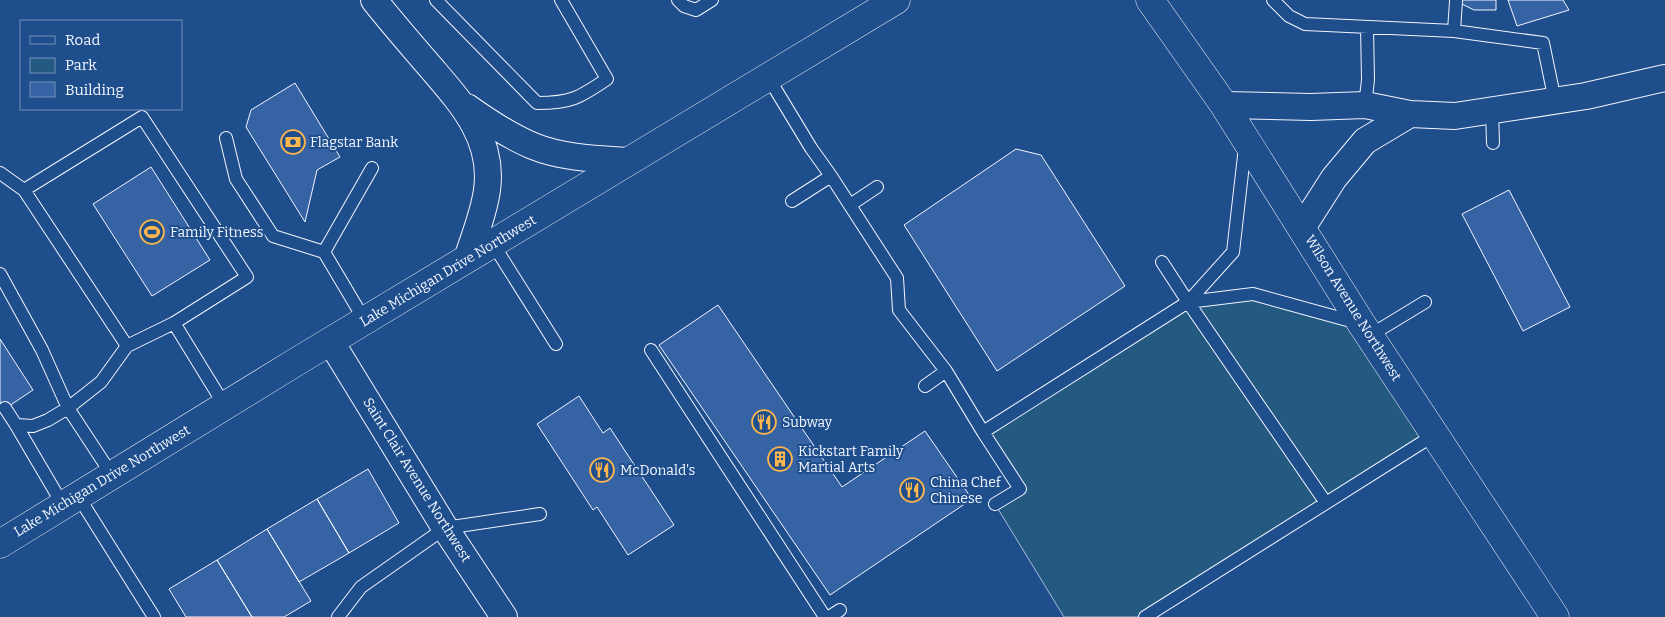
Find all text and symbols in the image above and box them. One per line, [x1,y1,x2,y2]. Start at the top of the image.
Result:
legend [20,20,182,110]
text: Road [65,31,100,49]
text: Park [65,56,97,74]
text: Building [65,81,124,99]
bank icon: Flagstar Bank [280,129,306,155]
place label: Flagstar Bank [310,134,398,151]
street label: Lake Michigan Drive Northwest [357,212,539,330]
sports icon: Family Fitness [139,219,165,245]
place label: Family Fitness [170,224,263,241]
street label: Wilson Avenue Northwest [1301,232,1405,384]
street label: Saint Clair Avenue Northwest [359,395,475,565]
restaurant icon: Subway [751,409,777,435]
place label: Subway [782,414,833,431]
street label: Lake Michigan Drive Northwest [11,422,193,540]
place label: Kickstart Family Martial Arts [798,443,904,476]
building icon: Kickstart Family Martial Arts [767,446,793,472]
restaurant icon: McDonald's [589,457,615,483]
place label: McDonald's [620,462,695,479]
place label: China Chef Chinese [930,474,1002,507]
restaurant icon: China Chef Chinese [899,477,925,503]

